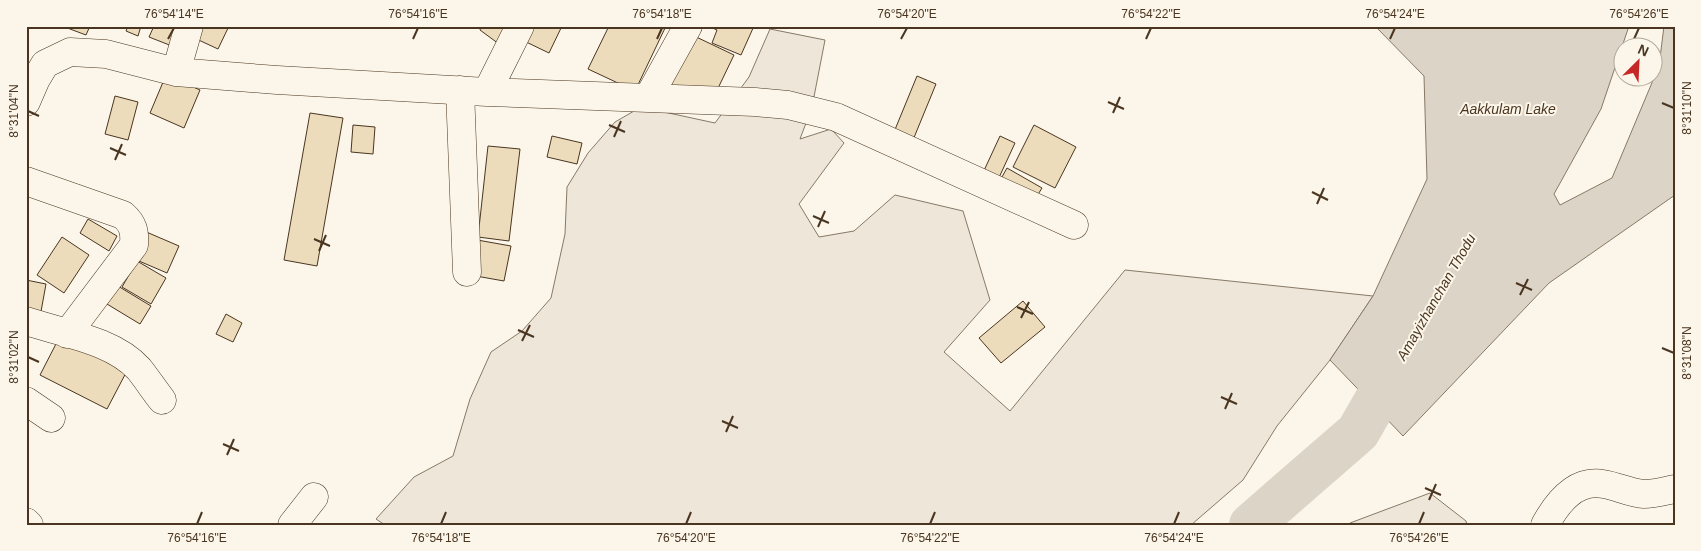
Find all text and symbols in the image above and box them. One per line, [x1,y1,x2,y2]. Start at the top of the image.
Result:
text: 76°54'14"E [144,7,204,21]
text: 76°54'16"E [388,7,448,21]
text: 76°54'18"E [632,7,692,21]
text: 76°54'20"E [877,7,937,21]
text: 76°54'22"E [1121,7,1181,21]
text: 76°54'24"E [1365,7,1425,21]
text: 76°54'26"E [1609,7,1669,21]
north arrow [1614,38,1664,88]
text: N [1635,41,1651,59]
text: 8°31'10"N [1680,81,1694,135]
text: 8°31'04"N [7,84,21,138]
water label: Aakkulam Lake [1459,101,1556,117]
water label: Amayizhanchan Thodu [1393,231,1479,364]
text: 8°31'08"N [1680,326,1694,380]
text: 8°31'02"N [7,330,21,384]
text: 76°54'16"E [167,531,227,545]
text: 76°54'18"E [411,531,471,545]
text: 76°54'20"E [656,531,716,545]
text: 76°54'22"E [900,531,960,545]
text: 76°54'24"E [1144,531,1204,545]
text: 76°54'26"E [1389,531,1449,545]

